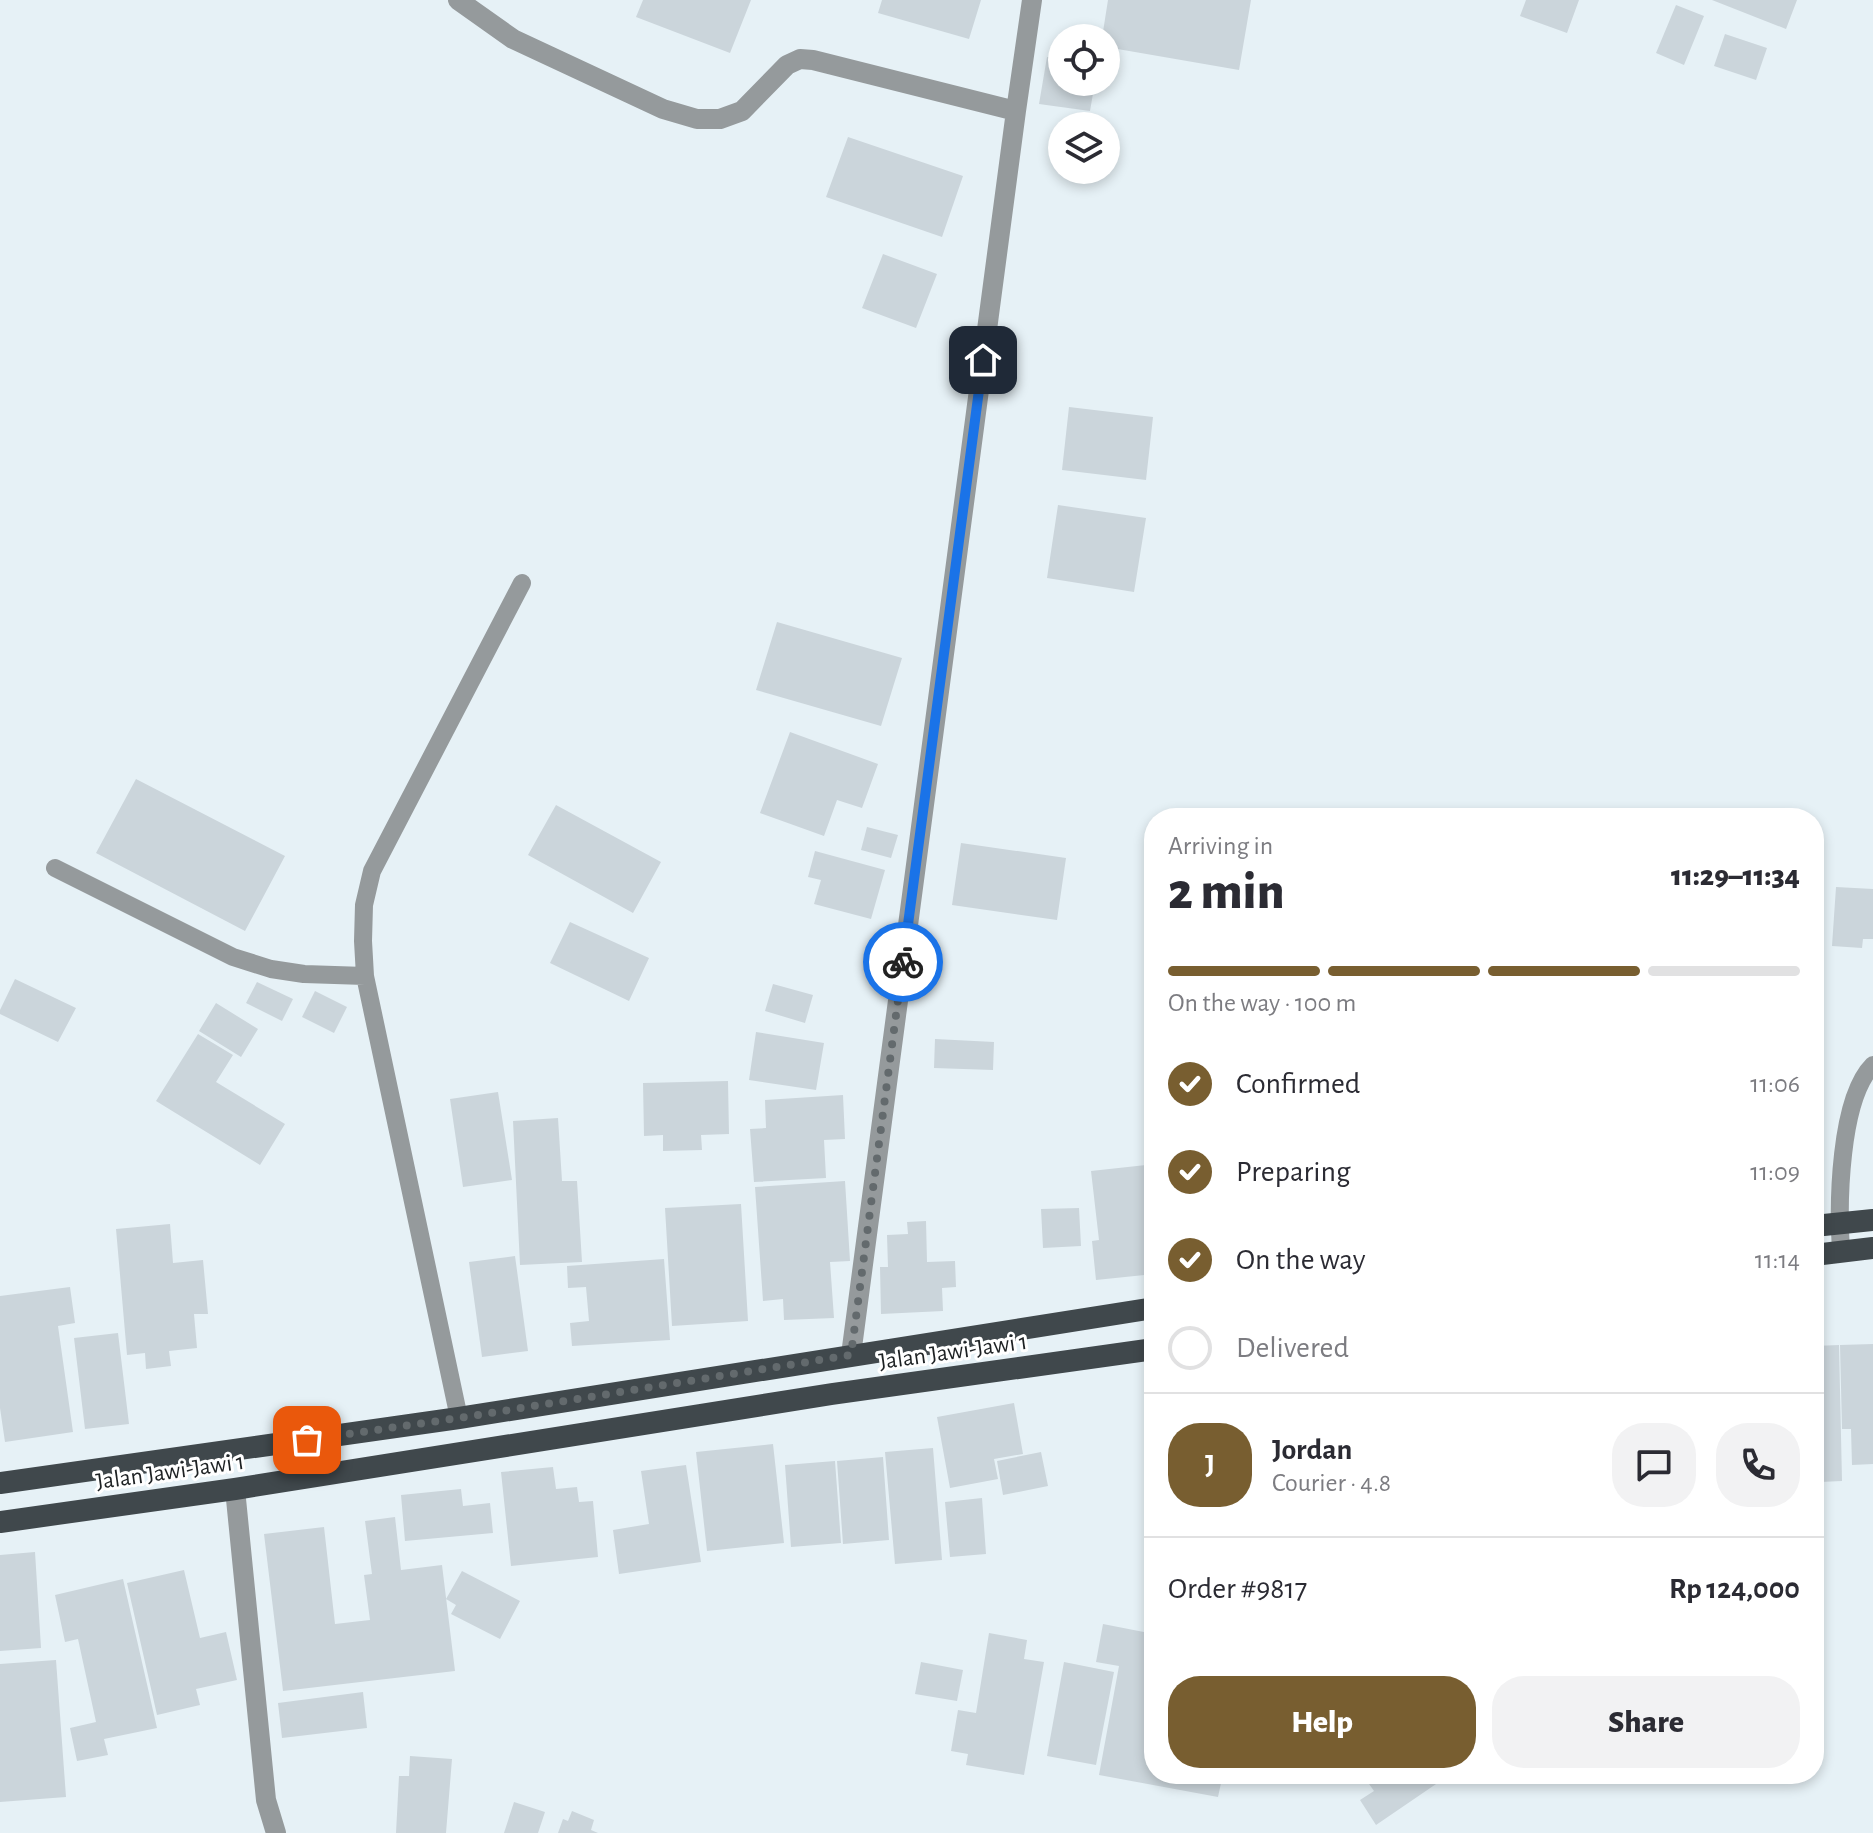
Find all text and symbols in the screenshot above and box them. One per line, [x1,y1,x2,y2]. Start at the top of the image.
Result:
map controls [1048,24,1120,184]
button: locate [1048,24,1120,96]
button: layers [1048,112,1120,184]
pin [949,326,1017,394]
icon: home [961,338,1005,382]
text: Arriving in [1168,833,1273,859]
text: 11:29–11:34 [1671,861,1800,891]
text: 2 min [1168,866,1284,918]
courier [863,922,943,1002]
icon: bike [881,940,925,984]
text: On the way · 100 m [1168,990,1356,1016]
icon: check [1168,1062,1212,1106]
text: Confirmed [1236,1069,1360,1099]
text: 11:06 [1750,1071,1800,1097]
icon: check [1168,1150,1212,1194]
text: Preparing [1236,1157,1351,1187]
text: 11:09 [1750,1159,1800,1185]
icon: check [1168,1238,1212,1282]
text: On the way [1236,1245,1365,1275]
text: 11:14 [1755,1247,1800,1273]
street label: Jalan Jawi-Jawi 1 [877,1330,1029,1374]
text: Delivered [1236,1333,1349,1363]
pin [273,1406,341,1474]
icon: bag [285,1418,329,1462]
button: chat [1612,1423,1696,1507]
button: phone [1716,1423,1800,1507]
text: Jordan [1272,1435,1352,1465]
street label: Jalan Jawi-Jawi 1 [94,1450,246,1494]
text: J [1205,1450,1215,1480]
text: Courier · 4.8 [1272,1470,1391,1496]
text: Order #9817 [1168,1574,1307,1604]
text: Rp 124,000 [1669,1574,1800,1604]
button: Help [1168,1676,1476,1768]
button: Share [1492,1676,1800,1768]

